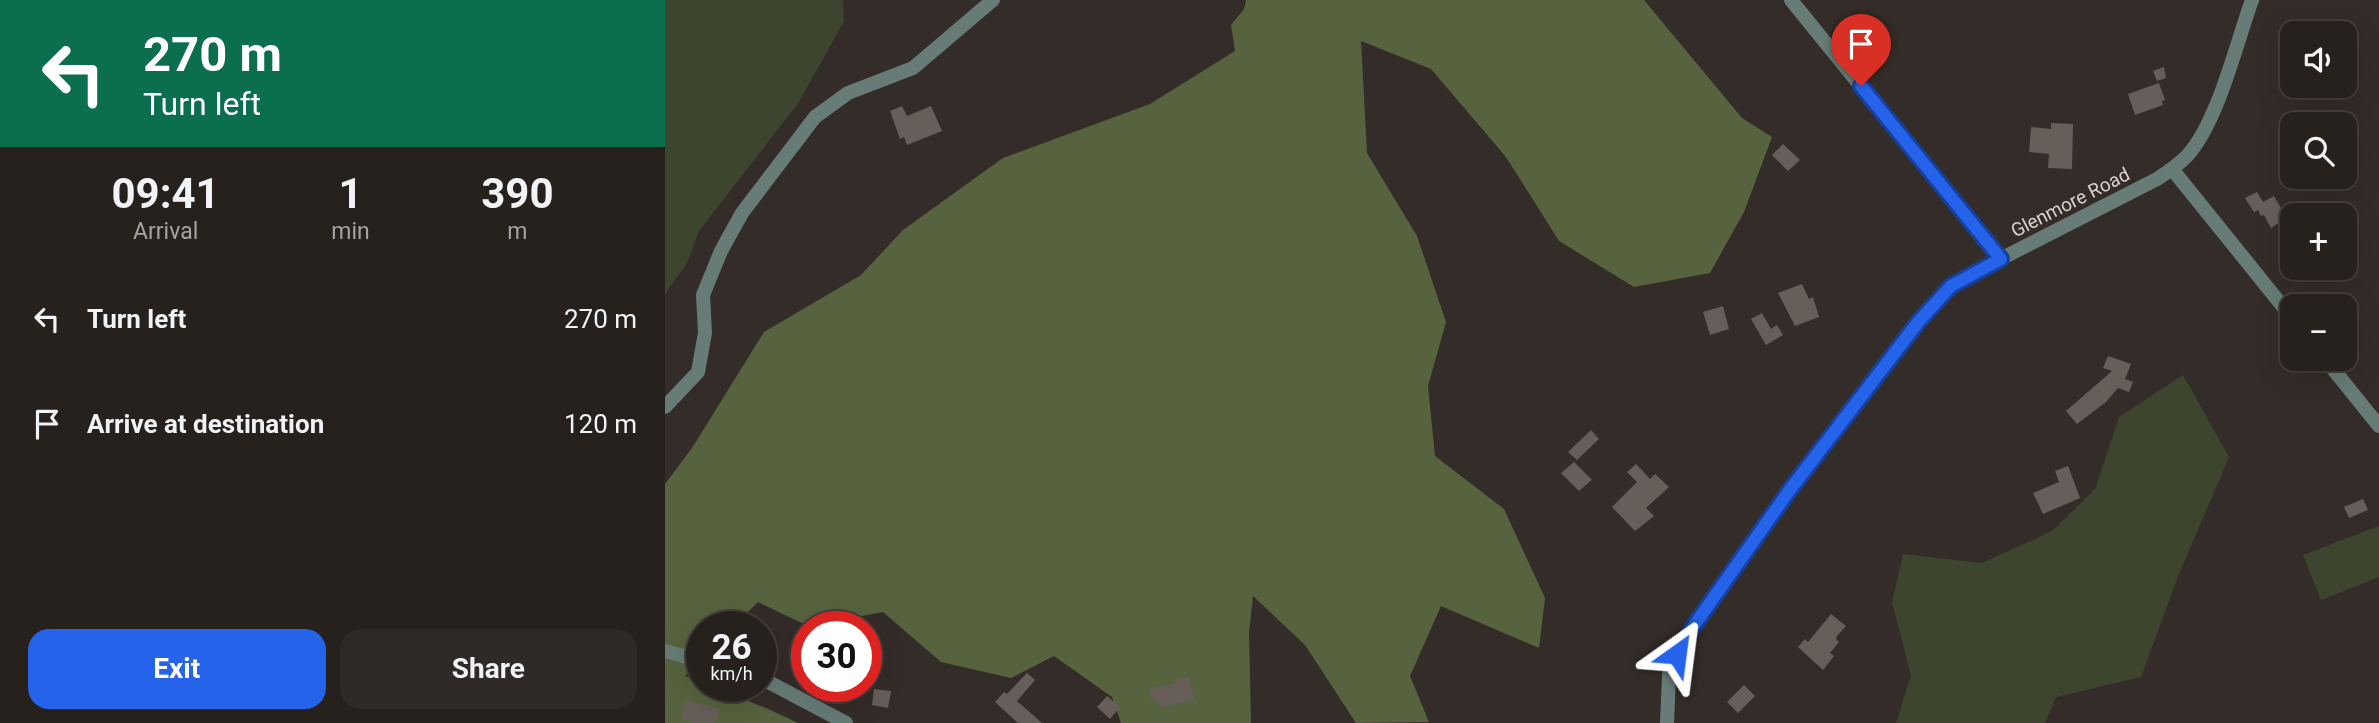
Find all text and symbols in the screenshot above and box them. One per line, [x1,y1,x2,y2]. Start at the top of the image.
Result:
pin [1831,14,1891,86]
map controls [2280,21,2357,371]
button: sound [2280,21,2357,98]
icon: arrive [1842,25,1880,63]
text: 270 m [143,26,282,83]
icon: left [28,28,119,119]
text: Turn left [143,85,261,123]
button: search [2280,112,2357,189]
street label: Glenmore Road [2007,163,2133,242]
text: 09:41 [112,169,220,218]
text: 1 [338,169,363,218]
text: 390 [481,169,554,218]
button: + [2280,203,2357,280]
text: Arrival [133,218,198,245]
text: min [331,218,370,245]
text: m [507,218,527,245]
button: − [2280,294,2357,371]
icon: left [28,300,66,338]
text: Turn left [87,304,186,334]
text: 270 m [564,304,637,334]
icon: arrive [28,405,66,443]
text: Arrive at destination [87,409,324,439]
text: 120 m [564,409,637,439]
speed limit sign: 30 [791,611,882,702]
position arrow [1640,617,1714,691]
text: 26 [711,627,752,668]
button: Exit [28,629,326,709]
button: Share [340,629,637,709]
text: km/h [710,663,753,684]

